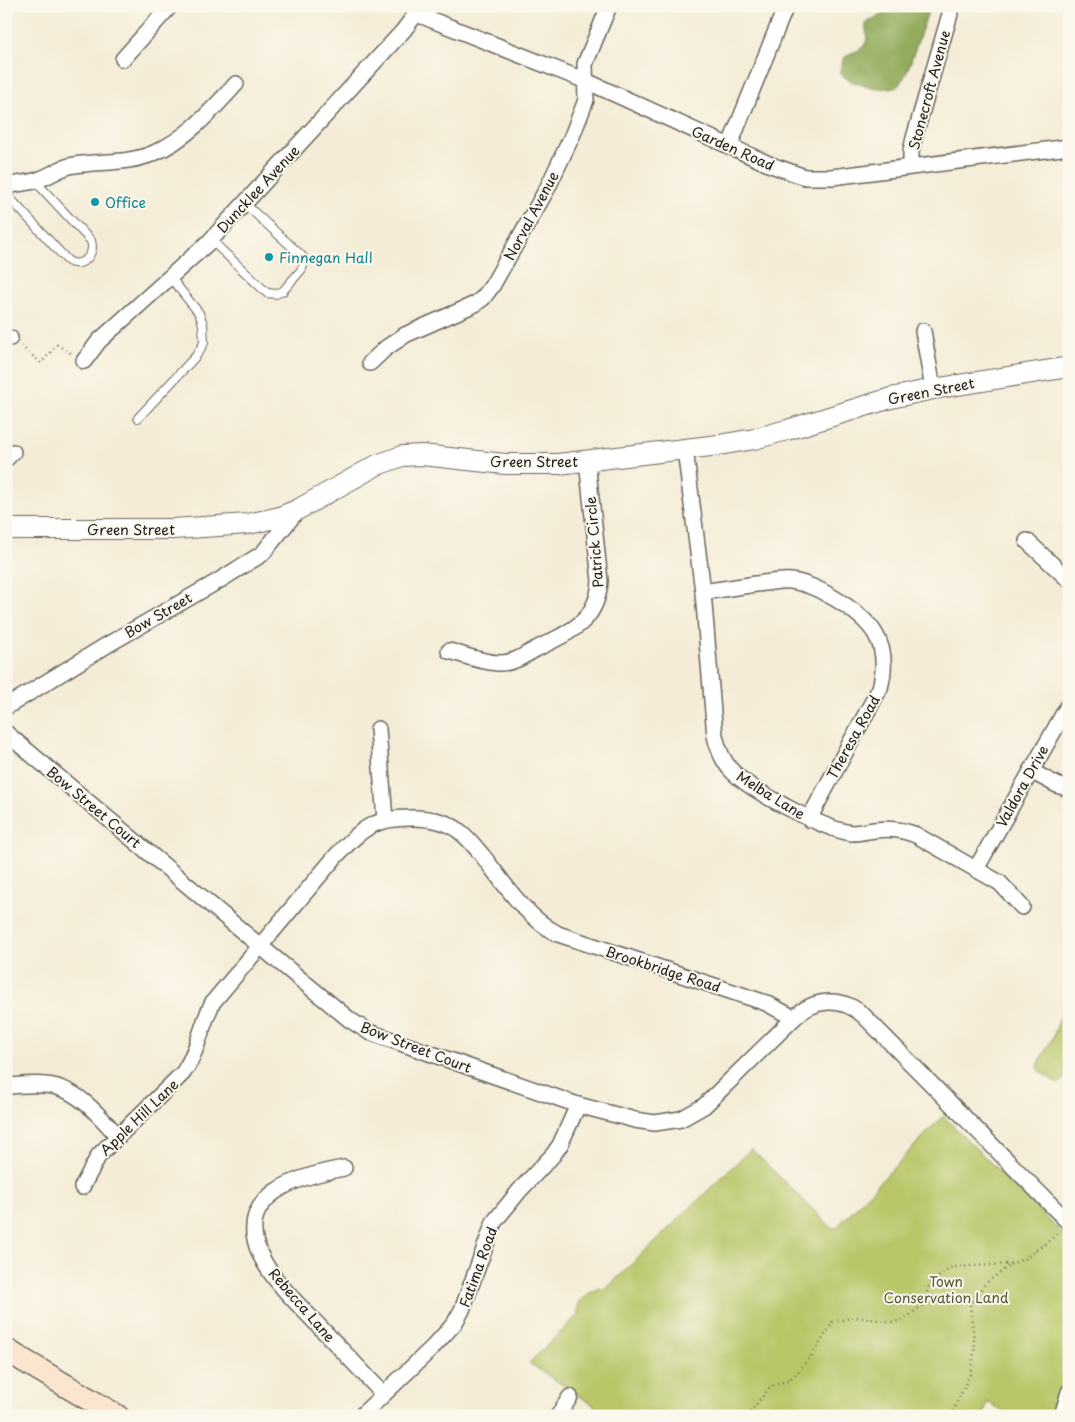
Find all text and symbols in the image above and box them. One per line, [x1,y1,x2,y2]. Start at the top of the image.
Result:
street label: Stonecroft Avenue [903,28,955,152]
street label: Garden Road [688,120,778,176]
street label: Duncklee Avenue [212,140,304,237]
street label: Norval Avenue [499,167,564,264]
place label: Office [105,192,146,213]
marker: Office [89,196,101,208]
place label: Finnegan Hall [279,247,372,268]
marker: Finnegan Hall [263,251,275,263]
street label: Green Street [886,372,976,410]
street label: Green Street [490,451,578,472]
street label: Patrick Circle [580,495,608,589]
street label: Green Street [87,519,175,540]
street label: Bow Street [120,587,196,643]
street label: Theresa Road [821,691,885,783]
street label: Valdora Drive [991,741,1054,831]
street label: Bow Street Court [42,761,146,853]
street label: Melba Lane [732,766,810,825]
street label: Brookbridge Road [603,940,723,998]
street label: Bow Street Court [357,1016,475,1078]
street label: Apple Hill Lane [95,1074,183,1160]
street label: Fatima Road [454,1224,502,1310]
street label: Rebecca Lane [264,1263,340,1347]
park label: Town Conservation Land [884,1271,1009,1308]

